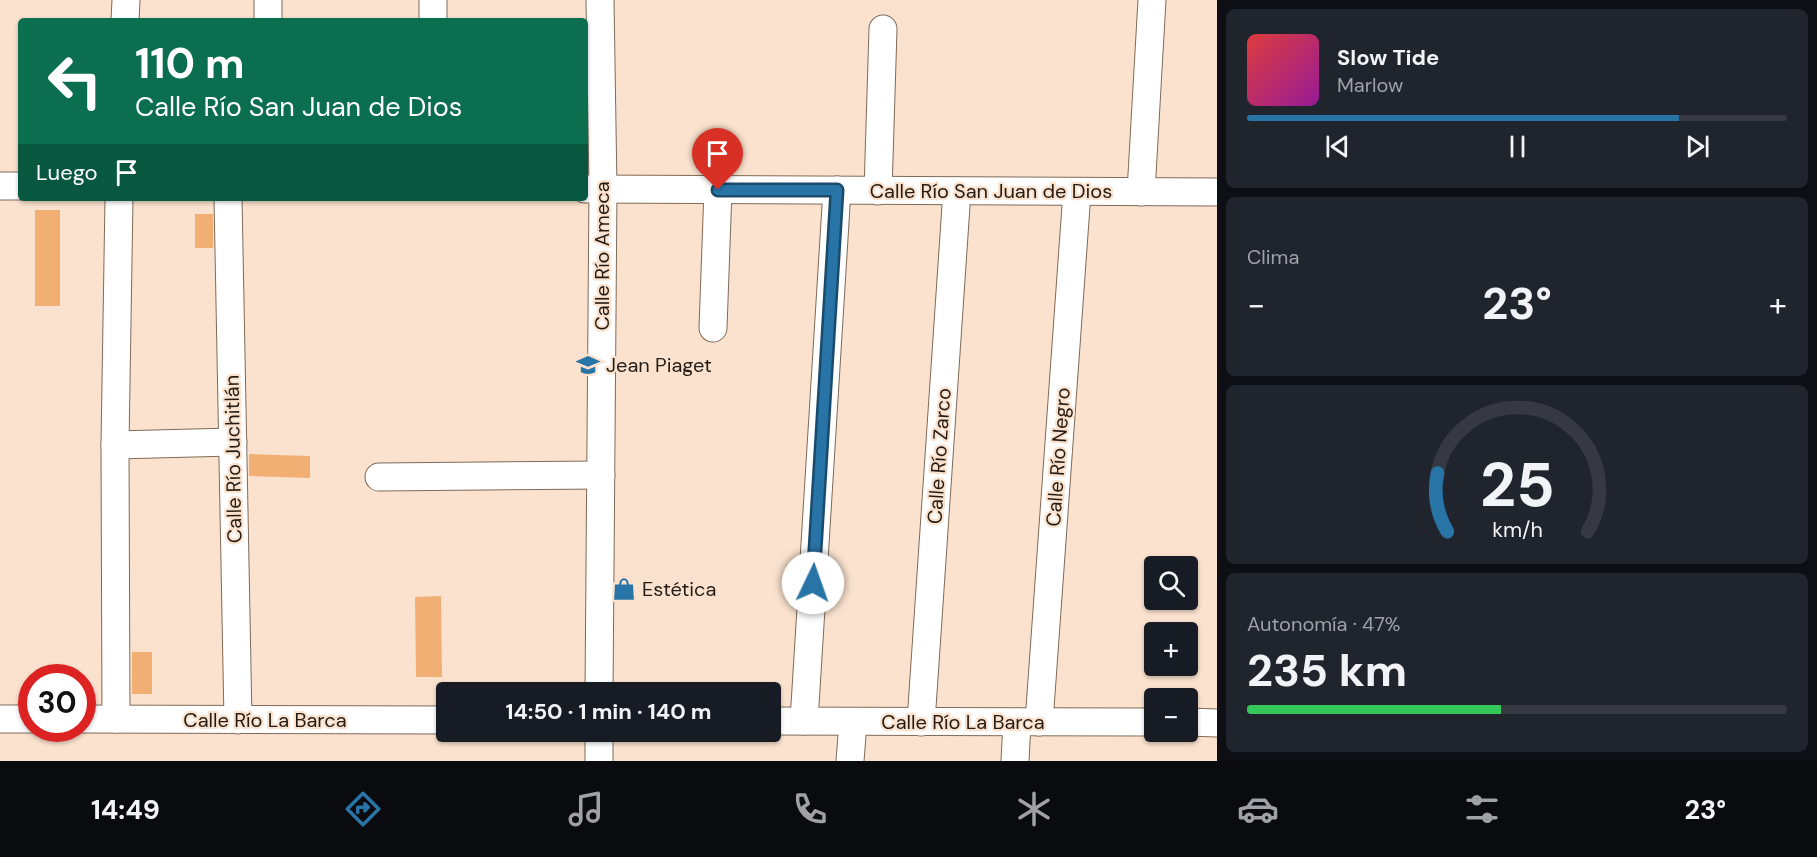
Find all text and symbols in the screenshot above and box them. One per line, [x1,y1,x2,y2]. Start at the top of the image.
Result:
text: 110 m [135,36,245,91]
icon: left [36,42,114,120]
text: Slow Tide [1337,43,1439,72]
text: Marlow [1337,72,1403,98]
text: Calle Río San Juan de Dios [135,89,462,124]
pin [692,128,743,190]
icon: previous [1321,130,1354,163]
icon: pause [1501,130,1534,163]
icon: next [1681,130,1714,163]
icon: arrive [701,137,734,170]
icon: arrive [110,156,143,189]
text: Luego [36,158,98,187]
street label: Calle Río San Juan de Dios [870,178,1112,204]
street label: Calle Río Ameca [589,181,615,331]
text: Clima [1247,244,1299,270]
text: 23° [1482,274,1552,333]
text: − [1247,283,1265,326]
text: + [1769,283,1787,326]
school or university icon: Jean Piaget [575,352,601,378]
place label: Jean Piaget [606,352,712,378]
street label: Calle Río Juchitlán [219,375,247,543]
street label: Calle Río Zarco [921,387,957,525]
street label: Calle Río Negro [1040,387,1076,527]
text: 25 [1480,444,1554,525]
text: km/h [1492,516,1542,544]
position arrow [781,551,845,615]
map controls [1144,556,1198,742]
button: search [1144,556,1198,610]
shop icon: Estética [611,576,637,602]
place label: Estética [642,576,716,602]
text: Autonomía · 47% [1247,611,1401,637]
button: + [1144,622,1198,676]
text: 235 km [1247,641,1407,700]
speed limit sign: 30 [18,664,96,742]
button: − [1144,688,1198,742]
text: 14:50 · 1 min · 140 m [506,697,712,726]
street label: Calle Río La Barca [183,707,347,733]
street label: Calle Río La Barca [881,709,1045,735]
icon: directions [342,788,384,830]
icon: music [565,788,607,830]
icon: phone [789,788,831,830]
icon: climate [1013,788,1055,830]
icon: car [1237,788,1279,830]
icon: filters [1461,788,1503,830]
text: 14:49 [91,792,160,827]
text: 23° [1684,792,1726,827]

